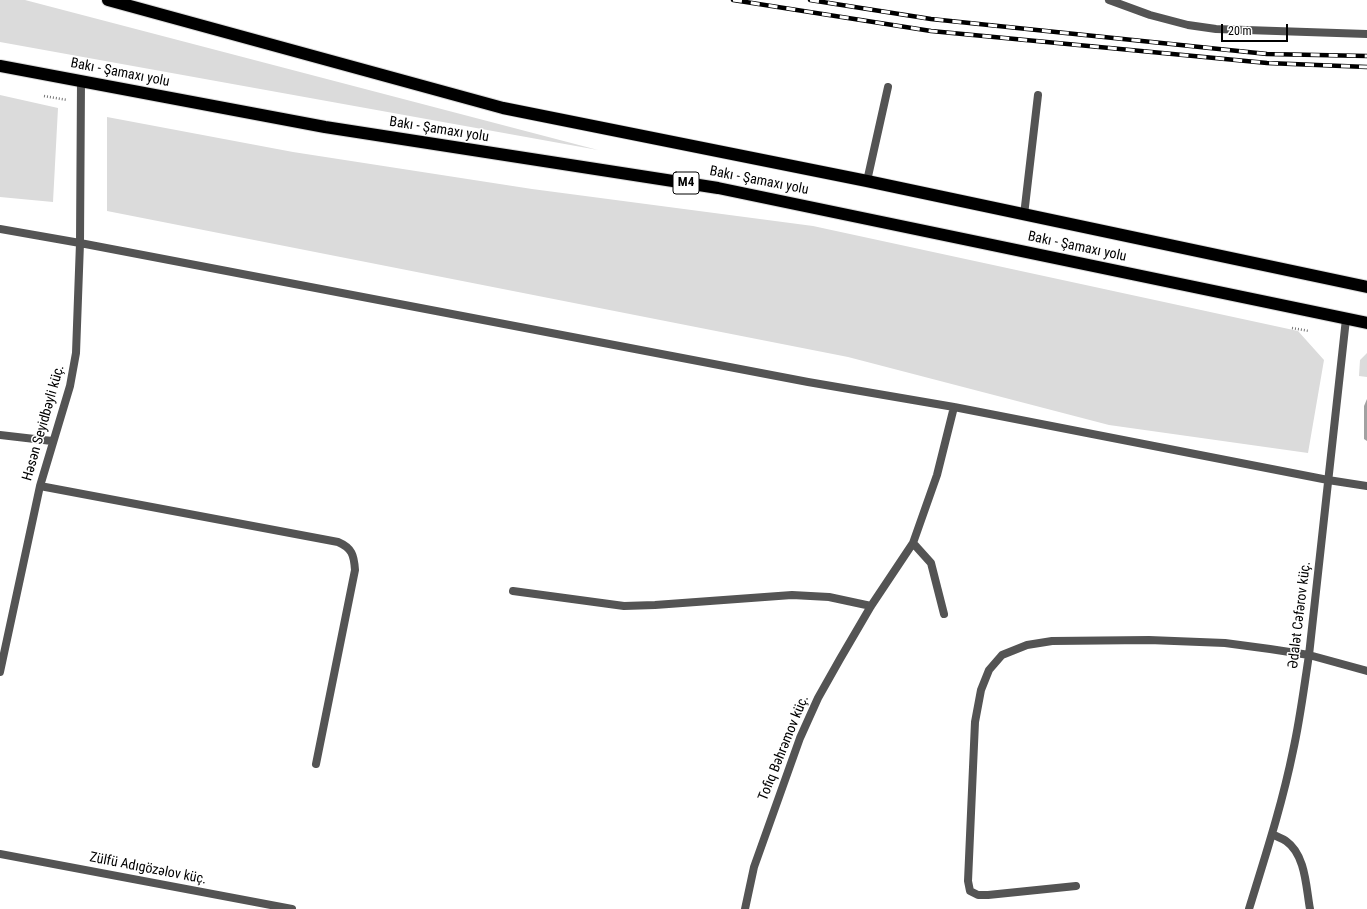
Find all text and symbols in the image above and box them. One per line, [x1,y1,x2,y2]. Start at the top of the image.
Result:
scale bar [1223,16,1290,42]
text: 20 m [1228,24,1252,38]
street label: Bakı - Şamaxı yolu [69,55,171,91]
street label: Bakı - Şamaxı yolu [388,114,490,146]
street label: Bakı - Şamaxı yolu [708,163,810,199]
road number: M4 [673,172,699,194]
street label: Bakı - Şamaxı yolu [1026,228,1128,266]
street label: Həsən Seyidbəyli küç. [19,363,69,483]
street label: Ədalət Cəfərov küç. [1285,560,1315,670]
street label: Tofiq Bəhrəmov küç. [755,693,813,803]
street label: Zülfü Adıgözəlov küç. [88,849,208,889]

